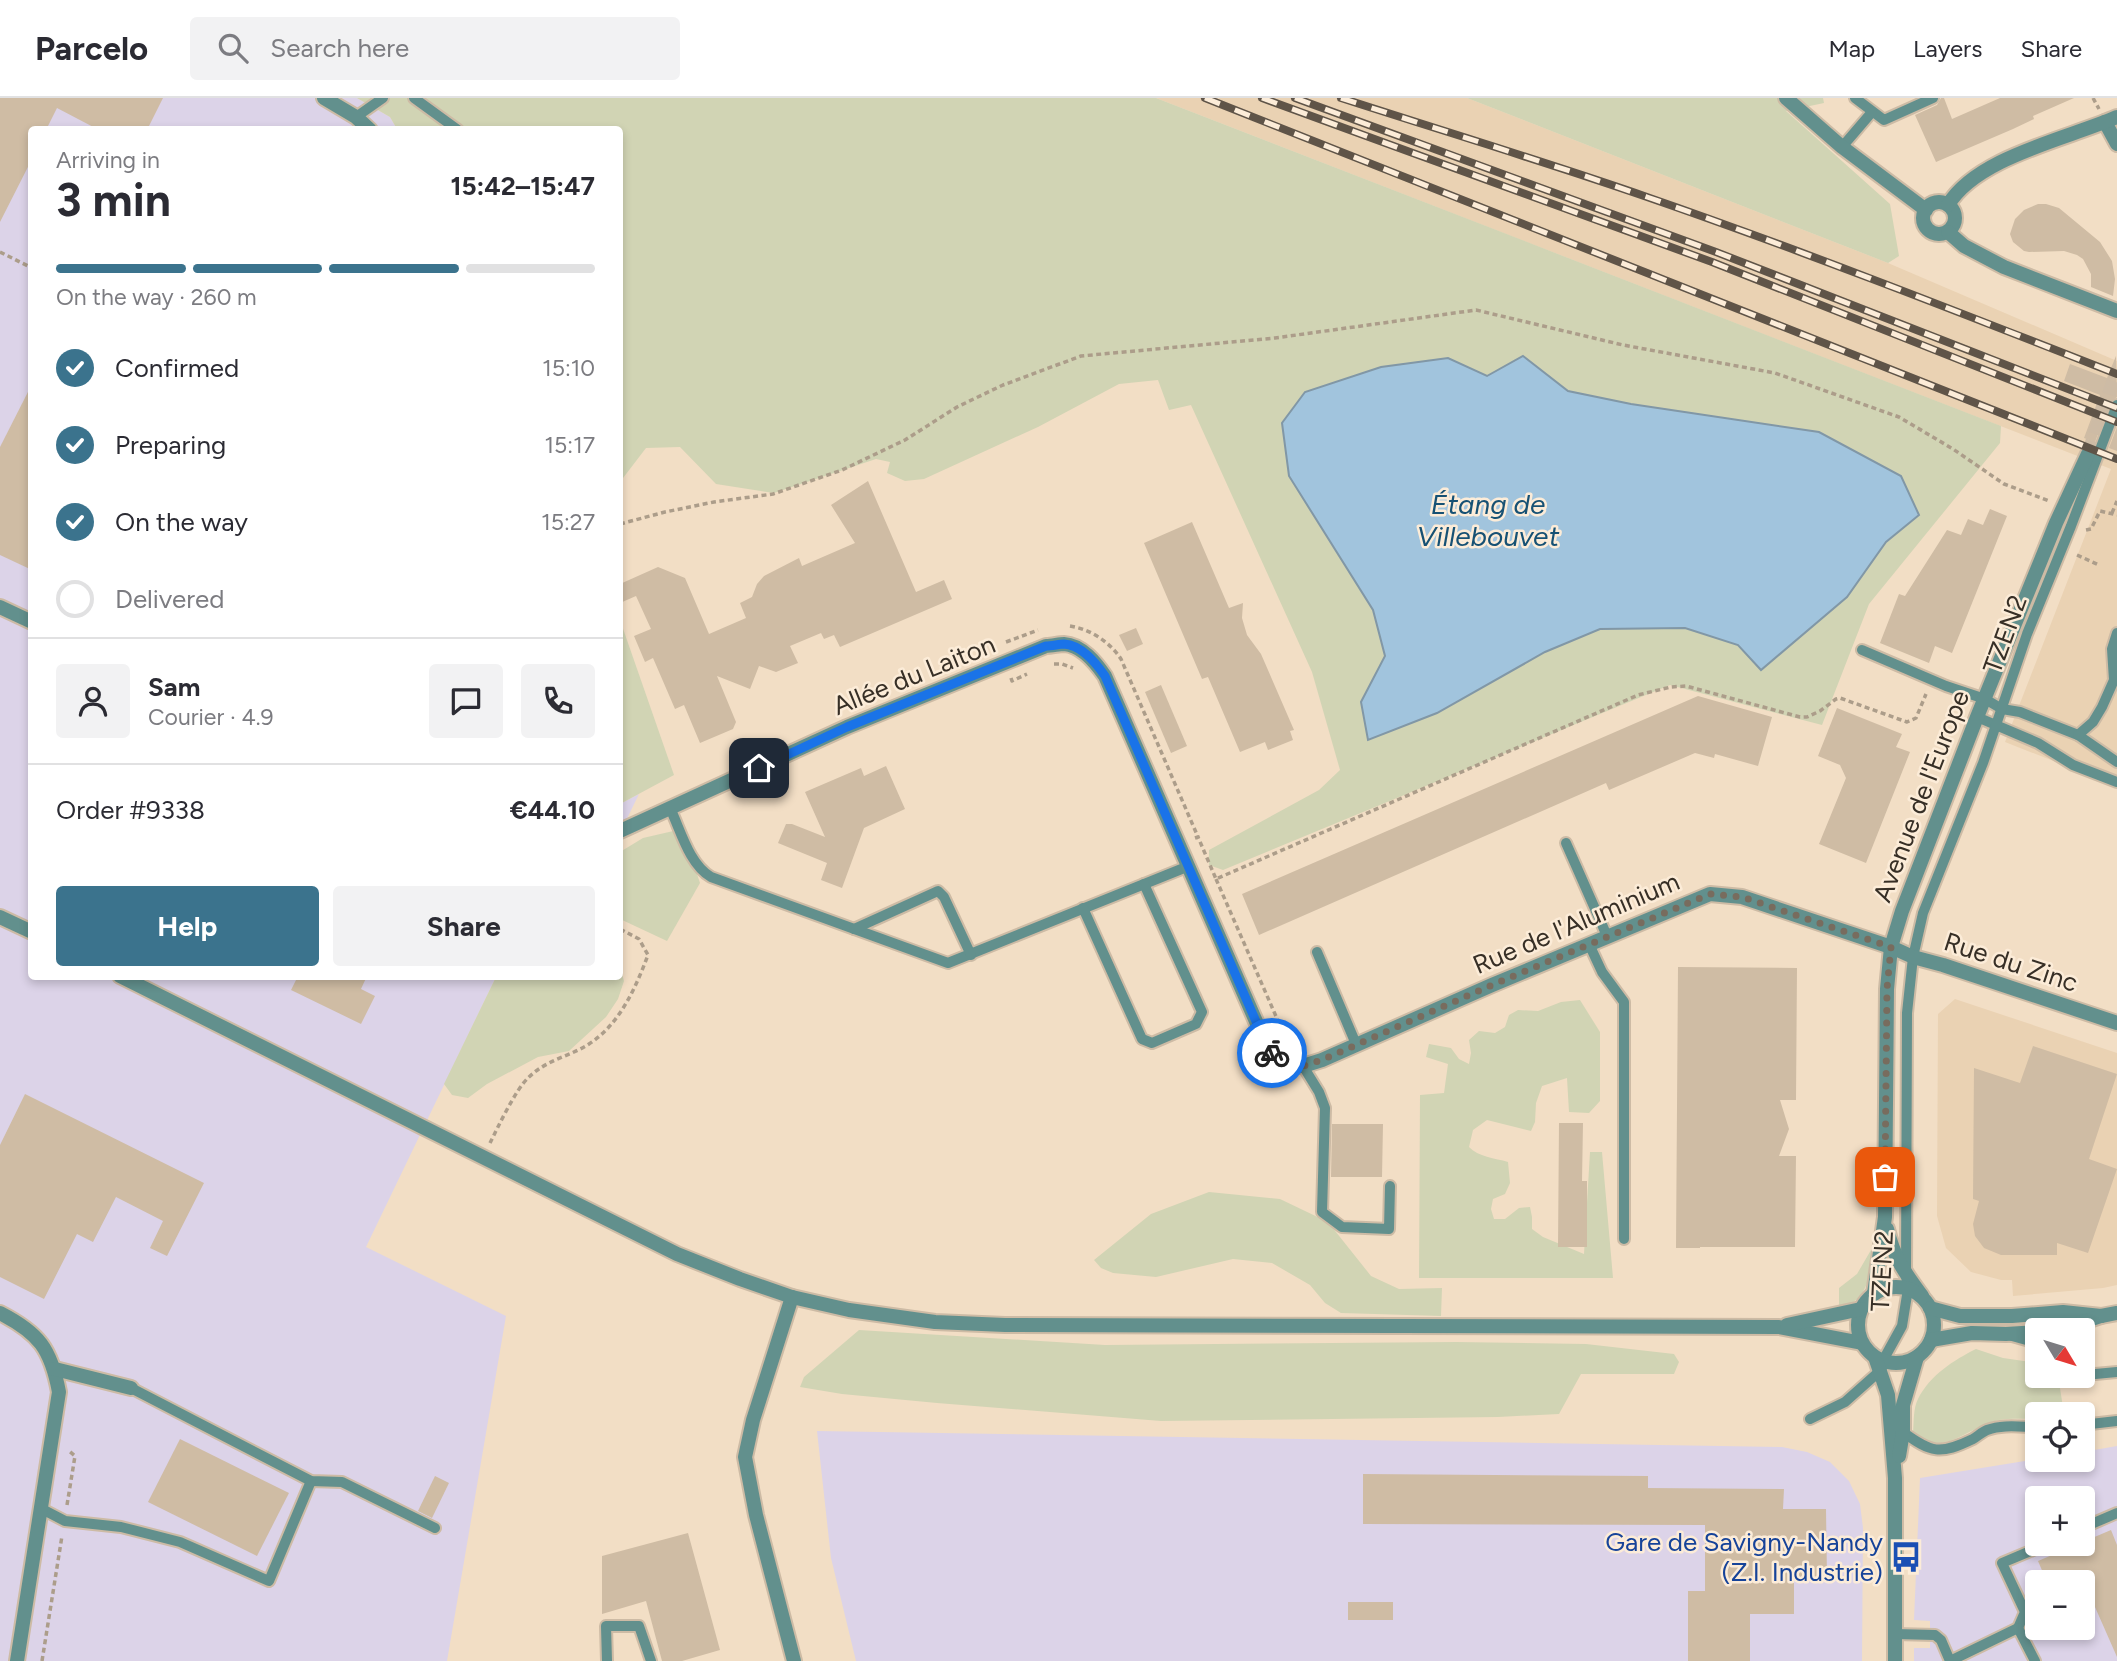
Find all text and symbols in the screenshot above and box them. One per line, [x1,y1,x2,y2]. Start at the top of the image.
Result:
search box [190,17,680,80]
text: Parcelo [35,29,148,68]
icon: search [214,29,252,67]
text: Search here [270,32,409,64]
text: Map [1828,34,1875,63]
text: Layers [1913,34,1982,63]
text: Share [2020,34,2082,63]
text: Arriving in [56,146,160,174]
text: 15:42–15:47 [450,170,595,202]
text: 3 min [56,172,171,228]
text: On the way · 260 m [56,283,257,311]
icon: check [56,349,94,387]
text: Confirmed [115,352,239,384]
text: 15:10 [542,354,595,382]
icon: check [56,426,94,464]
text: Preparing [115,429,226,461]
text: 15:17 [545,431,595,459]
water label: Étang de Villebouvet [1417,487,1559,553]
icon: check [56,503,94,541]
text: On the way [115,506,248,538]
text: 15:27 [541,508,595,536]
text: Delivered [115,583,224,615]
street label: TZEN2 [1976,590,2034,678]
street label: Allée du Laiton [828,628,1000,722]
button: person [56,664,130,738]
button: chat [429,664,503,738]
button: phone [521,664,595,738]
text: Sam [148,671,200,703]
street label: Avenue de l'Europe [1866,685,1976,907]
text: Courier · 4.9 [148,703,274,731]
pin [729,738,789,798]
icon: home [740,749,778,787]
text: Order #9338 [56,794,205,826]
text: €44.10 [510,794,595,826]
street label: Rue de l'Aluminium [1468,865,1684,981]
button: Help [56,886,319,966]
button: Share [333,886,595,966]
street label: Rue du Zinc [1940,925,2082,999]
courier [1237,1018,1307,1088]
icon: bike [1253,1034,1291,1072]
pin [1855,1147,1915,1207]
icon: bag [1866,1158,1904,1196]
street label: TZEN2 [1864,1230,1900,1312]
north arrow [2025,1318,2095,1388]
map controls [2025,1318,2095,1640]
button: locate [2025,1402,2095,1472]
button: + [2025,1486,2095,1556]
place label: Gare de Savigny-Nandy (Z.I. Industrie) [1605,1526,1883,1588]
bus stop icon: Gare de Savigny-Nandy (Z.I. Industrie) [1889,1540,1923,1574]
button: − [2025,1570,2095,1640]

